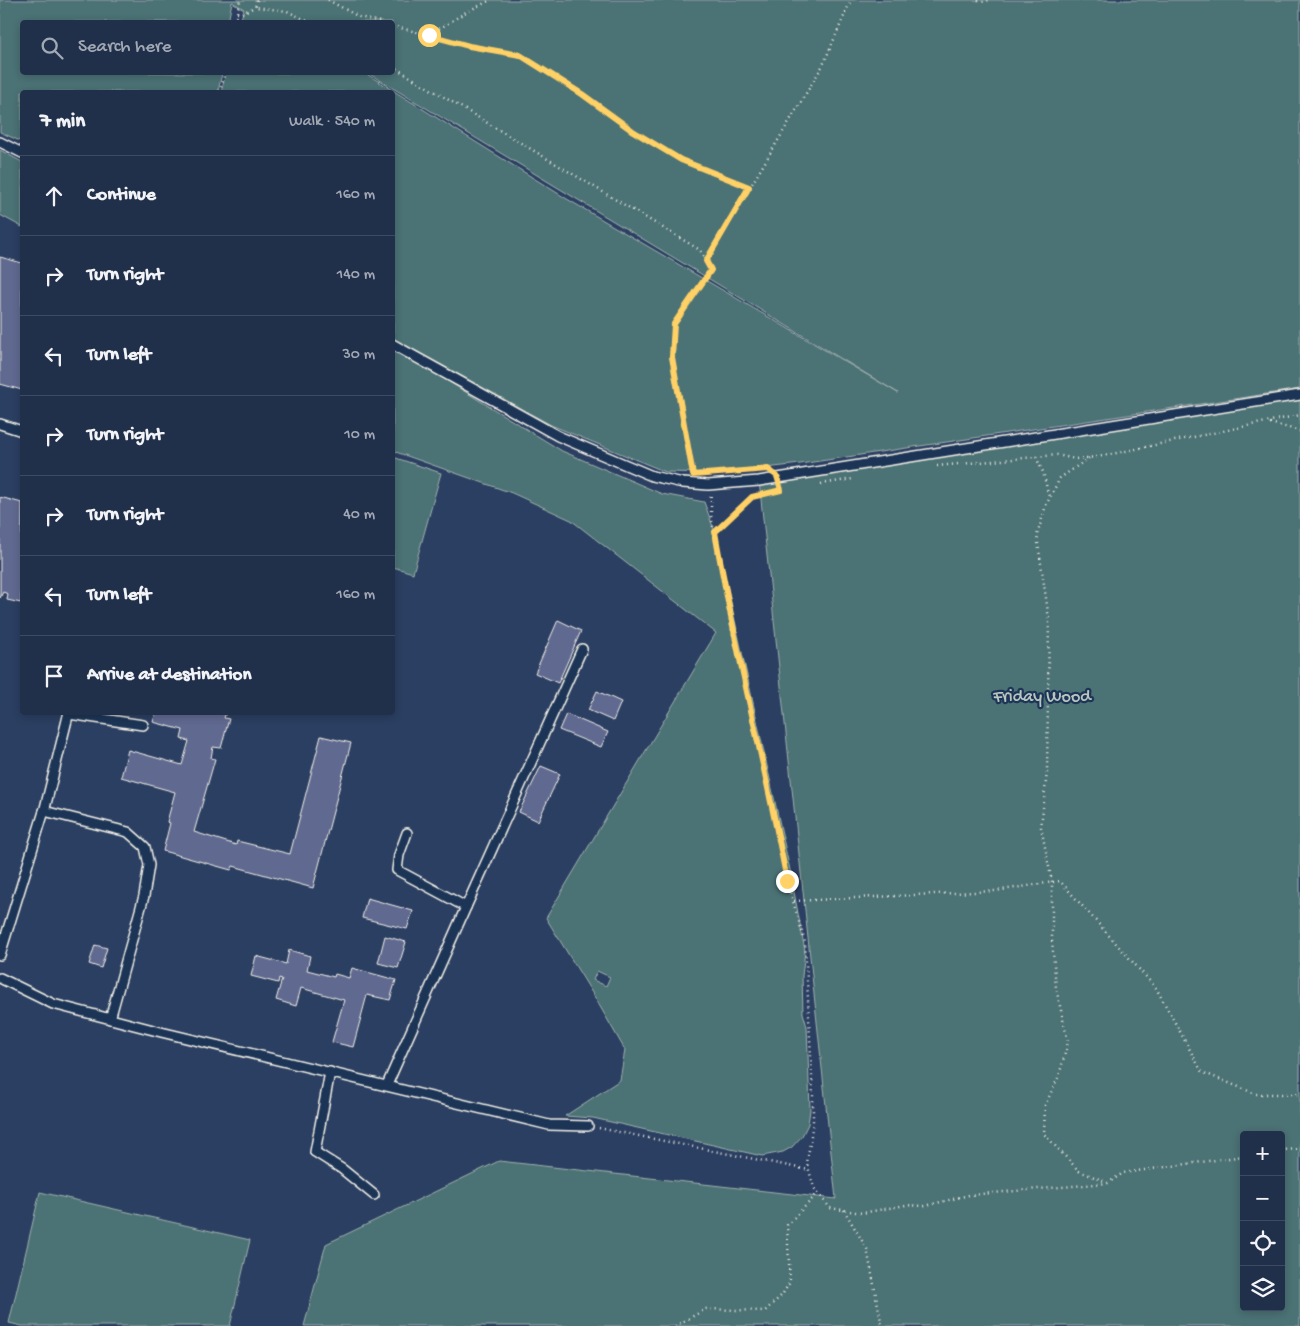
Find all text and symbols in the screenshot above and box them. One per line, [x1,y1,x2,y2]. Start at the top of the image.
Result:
search box [20,20,395,75]
route start [418,24,441,47]
icon: search [38,34,66,62]
text: Search here [78,36,172,59]
text: 7 min [40,110,85,135]
text: Walk · 540 m [289,113,375,132]
icon: ahead [40,182,68,210]
text: Continue [87,184,156,207]
text: 160 m [336,186,375,205]
icon: right [40,262,68,290]
text: Turn right [87,264,163,287]
text: 140 m [337,266,375,285]
icon: left [40,342,68,370]
text: Turn left [87,344,151,367]
text: 30 m [342,346,375,365]
icon: right [40,422,68,450]
text: Turn right [87,424,163,447]
text: 10 m [344,426,375,445]
icon: right [40,502,68,530]
text: Turn right [87,504,163,527]
text: 40 m [343,506,375,525]
icon: left [40,582,68,610]
text: Turn left [87,584,151,607]
text: 160 m [336,586,375,605]
icon: arrive [40,662,68,690]
text: Arrive at destination [87,664,251,687]
park label: Friday Wood [992,687,1092,708]
route end [776,870,799,893]
map controls [1240,1131,1285,1311]
button: + [1240,1131,1285,1176]
button: − [1240,1176,1285,1221]
button: locate [1240,1221,1285,1266]
button: layers [1240,1266,1285,1311]

